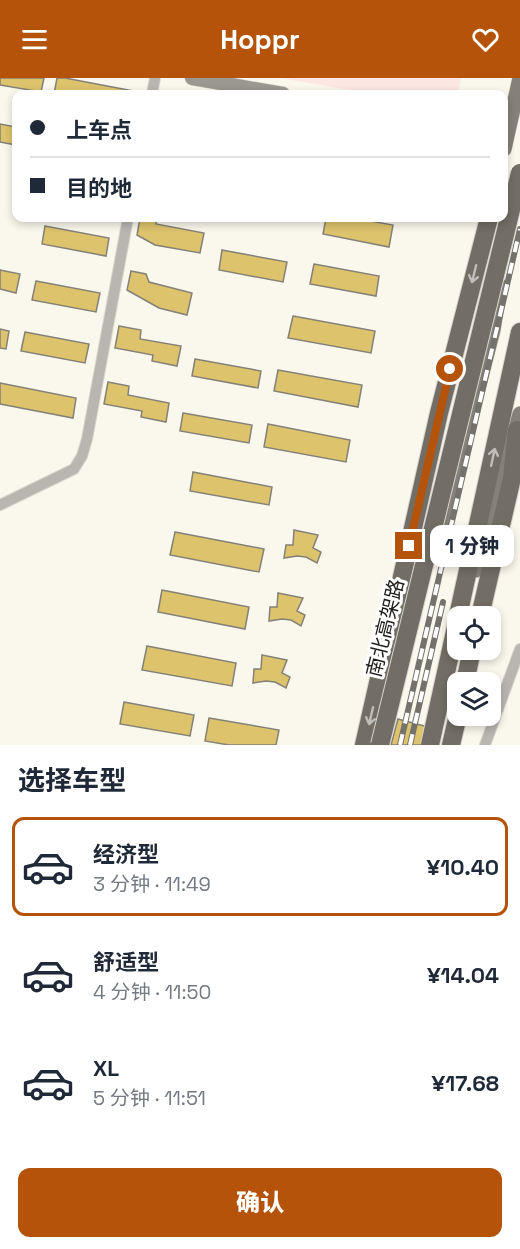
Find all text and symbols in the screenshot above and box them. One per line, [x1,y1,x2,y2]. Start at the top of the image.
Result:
text: Hoppr [220,22,300,57]
icon: menu [18,23,51,56]
icon: heart [469,23,502,56]
text: 上车点 [66,116,132,144]
text: 目的地 [66,174,132,202]
one-way arrow [468,264,480,283]
route start [436,355,463,382]
one-way arrow [488,448,499,467]
callout: 1 分钟 [430,525,514,567]
route end [395,532,422,559]
text: 1 分钟 [445,533,499,559]
street label: 南北高架路 [360,576,410,680]
map controls [447,606,501,726]
button: locate [447,606,501,660]
button: layers [447,672,501,726]
one-way arrow [365,706,376,725]
text: 选择车型 [18,763,126,798]
icon: car [21,840,75,894]
text: 经济型 [93,840,159,868]
text: ¥10.40 [427,853,499,881]
text: 3 分钟 · 11:49 [93,871,211,897]
icon: car [21,948,75,1002]
text: 舒适型 [93,948,159,976]
text: ¥14.04 [427,961,499,989]
text: 4 分钟 · 11:50 [93,979,211,1005]
text: XL [93,1054,119,1082]
icon: car [21,1056,75,1110]
text: ¥17.68 [432,1069,499,1097]
text: 5 分钟 · 11:51 [93,1085,206,1111]
button: 确认 [18,1168,502,1237]

